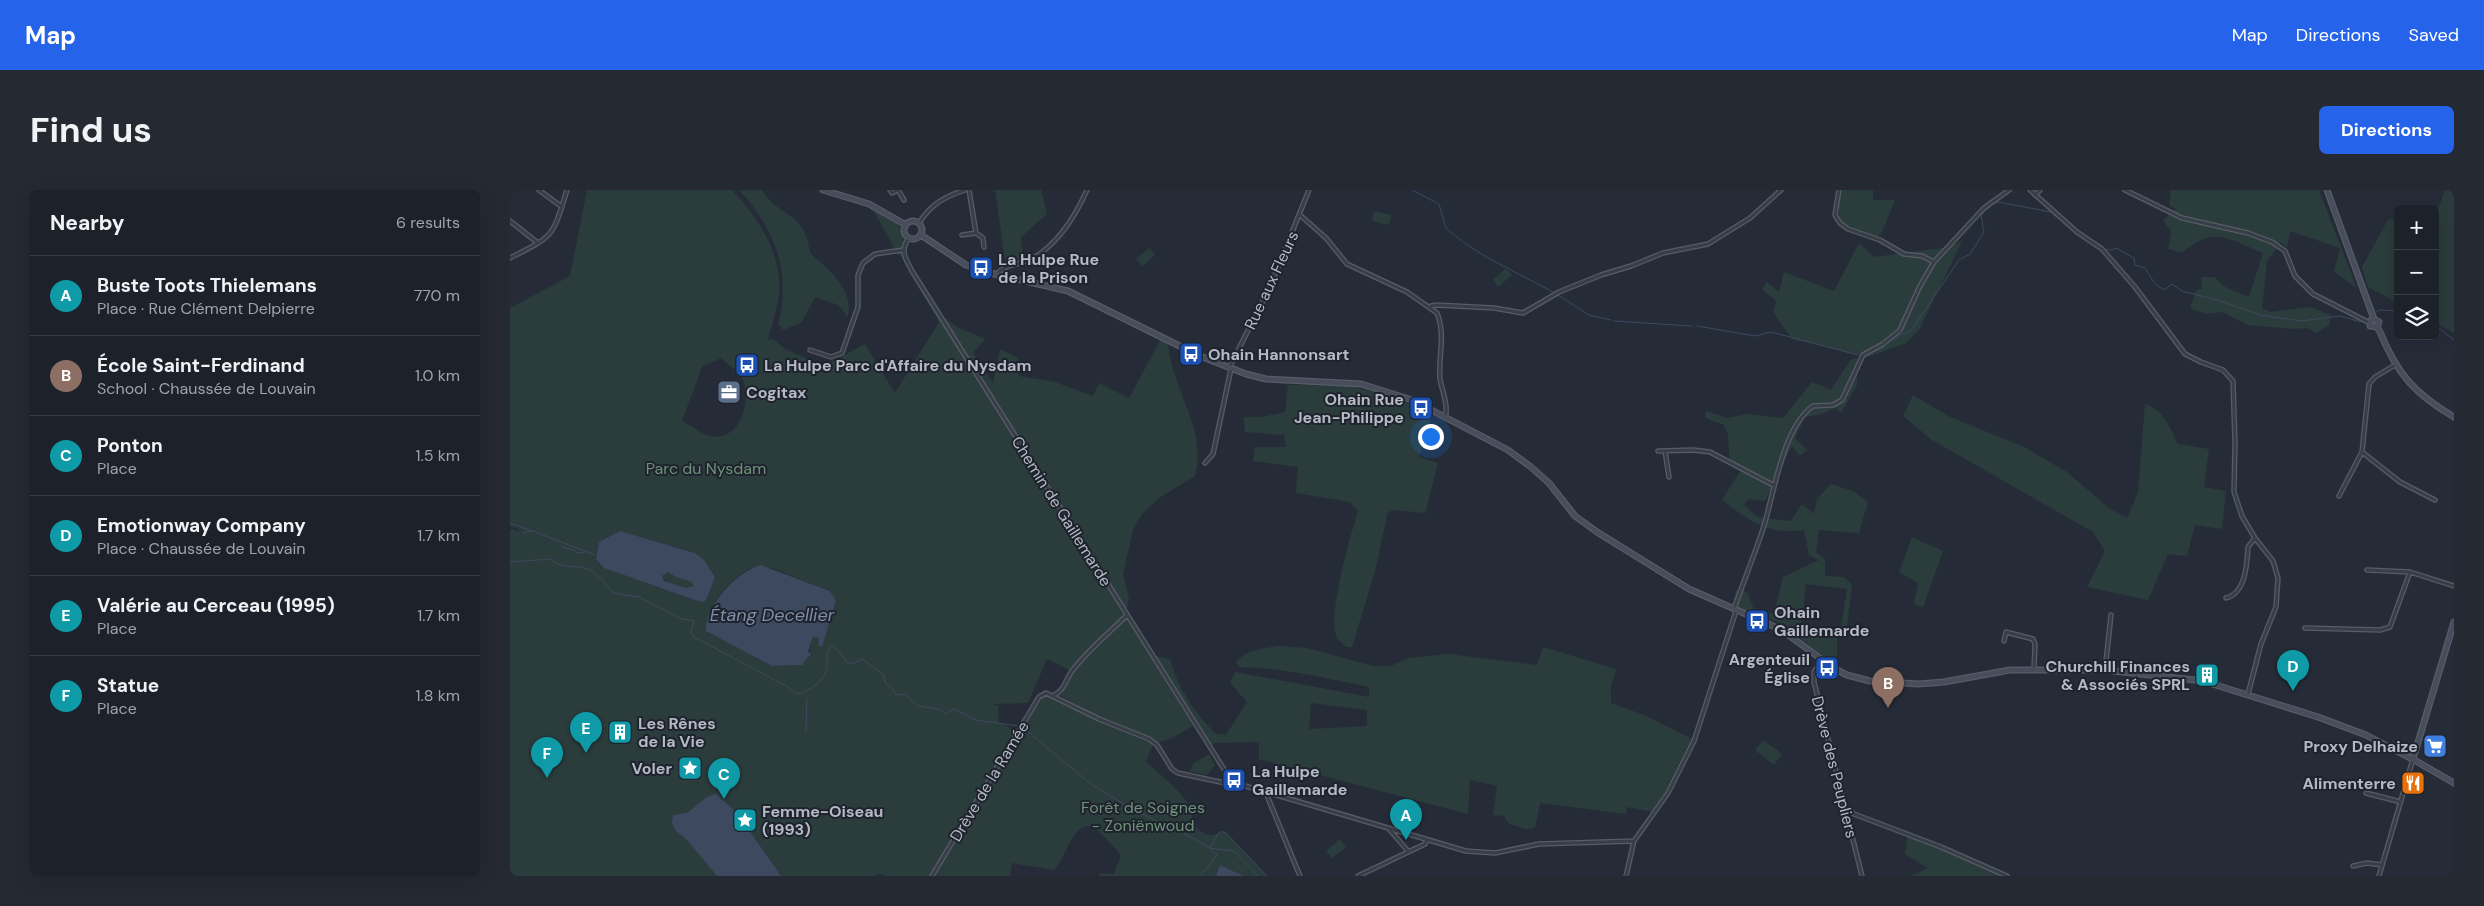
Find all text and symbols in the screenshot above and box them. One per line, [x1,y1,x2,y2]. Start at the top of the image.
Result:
text: Map [25,20,76,51]
text: Map [2232,23,2268,47]
text: Directions [2296,23,2381,47]
text: Saved [2409,23,2459,47]
button: Directions [2319,106,2454,154]
text: Find us [30,107,152,153]
map controls [2394,205,2439,340]
button: + [2394,205,2439,250]
text: Nearby [50,209,124,237]
text: 6 results [396,212,460,233]
street label: Rue aux Fleurs [1239,228,1303,333]
place label: La Hulpe Rue de la Prison [998,249,1099,288]
button: − [2394,250,2439,295]
bus stop icon: La Hulpe Rue de la Prison [968,255,994,281]
text: Buste Toots Thielemans [97,273,317,298]
text: A [60,285,72,306]
text: 770 m [414,285,460,306]
button: layers [2394,295,2439,340]
text: Place · Rue Clément Delpierre [97,298,315,319]
bus stop icon: Ohain Hannonsart [1178,341,1204,367]
place label: Ohain Hannonsart [1208,344,1349,365]
bus stop icon: La Hulpe Parc d'Affaire du Nysdam [734,352,760,378]
text: École Saint-Ferdinand [97,353,305,378]
place label: La Hulpe Parc d'Affaire du Nysdam [764,355,1031,376]
text: B [61,365,71,386]
text: 1.0 km [415,365,460,386]
text: School · Chaussée de Louvain [97,378,316,399]
office icon: Cogitax [716,379,742,405]
place label: Cogitax [746,382,806,403]
place label: Ohain Rue Jean-Philippe [1294,389,1404,428]
bus stop icon: Ohain Rue Jean-Philippe [1408,395,1434,421]
your location [1418,424,1444,450]
street label: Chemin de Gaillemarde [1007,432,1116,590]
text: Ponton [97,433,163,458]
text: C [60,445,72,466]
text: 1.5 km [416,445,460,466]
text: Place [97,458,137,479]
park label: Parc du Nysdam [646,458,766,479]
text: Emotionway Company [97,513,306,538]
text: D [60,525,72,546]
text: 1.7 km [417,525,460,546]
text: Place · Chaussée de Louvain [97,538,305,559]
text: Valérie au Cerceau (1995) [97,593,335,618]
place label: Ohain Gaillemarde [1774,602,1869,641]
water label: Étang Decellier [710,603,836,627]
text: E [61,605,71,626]
text: 1.7 km [417,605,460,626]
bus stop icon: Ohain Gaillemarde [1744,608,1770,634]
text: Place [97,618,137,639]
place label: Argenteuil Église [1729,649,1810,688]
pin: D [2277,650,2309,691]
bus stop icon: Argenteuil Église [1814,655,1840,681]
place label: Churchill Finances & Associés SPRL [2045,656,2190,695]
building icon: Churchill Finances & Associés SPRL [2194,662,2220,688]
pin: B [1872,667,1904,708]
text: Statue [97,673,159,698]
text: F [62,685,70,706]
text: 1.8 km [416,685,460,706]
street label: Drève des Peupliers [1807,694,1862,840]
text: Place [97,698,137,719]
pin: E [570,712,602,753]
place label: Les Rênes de la Vie [638,713,716,752]
street label: Drève de la Ramée [945,717,1034,845]
building icon: Les Rênes de la Vie [607,719,633,745]
supermarket icon: Proxy Delhaize [2422,733,2448,759]
place label: Proxy Delhaize [2304,736,2418,757]
pin: F [531,737,563,778]
place icon: Voler [677,755,703,781]
place label: Voler [631,758,672,779]
pin: C [708,758,740,799]
place label: La Hulpe Gaillemarde [1252,761,1347,800]
bus stop icon: La Hulpe Gaillemarde [1221,767,1247,793]
restaurant icon: Alimenterre [2400,770,2426,796]
place label: Alimenterre [2302,773,2396,794]
park label: Forêt de Soignes - Zoniënwoud [1081,797,1205,836]
pin: A [1390,799,1422,840]
place label: Femme-Oiseau (1993) [762,801,883,840]
place icon: Femme-Oiseau (1993) [732,807,758,833]

